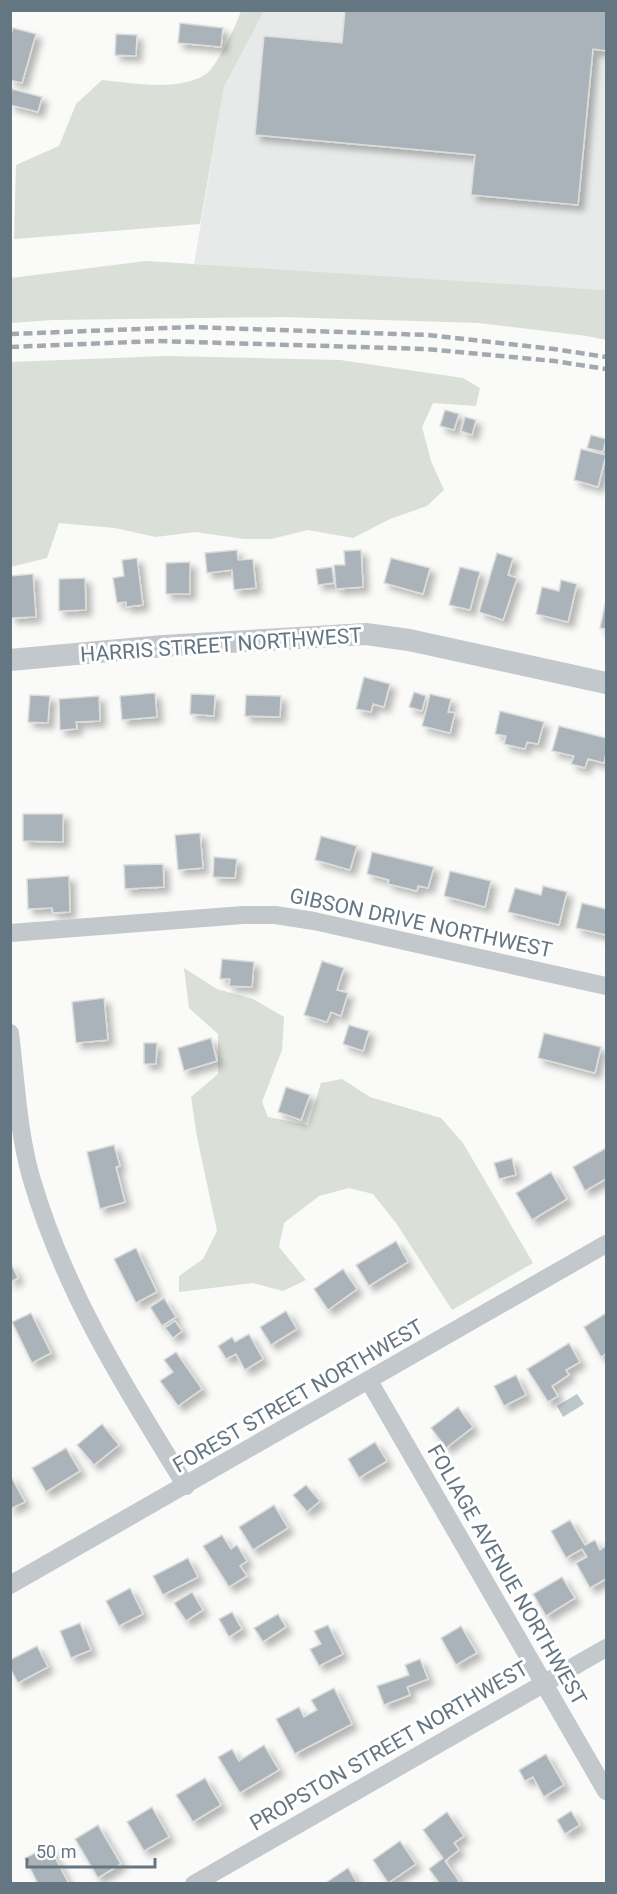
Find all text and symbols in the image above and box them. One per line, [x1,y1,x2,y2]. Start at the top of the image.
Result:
street label: HARRIS STREET NORTHWEST [79,623,363,667]
street label: GIBSON DRIVE NORTHWEST [288,883,555,963]
street label: FOREST STREET NORTHWEST [169,1314,428,1478]
street label: FOLIAGE AVENUE NORTHWEST [422,1440,592,1710]
street label: PROPSTON STREET NORTHWEST [246,1656,533,1836]
scale bar [27,1831,154,1869]
text: 50 m [36,1841,76,1862]

